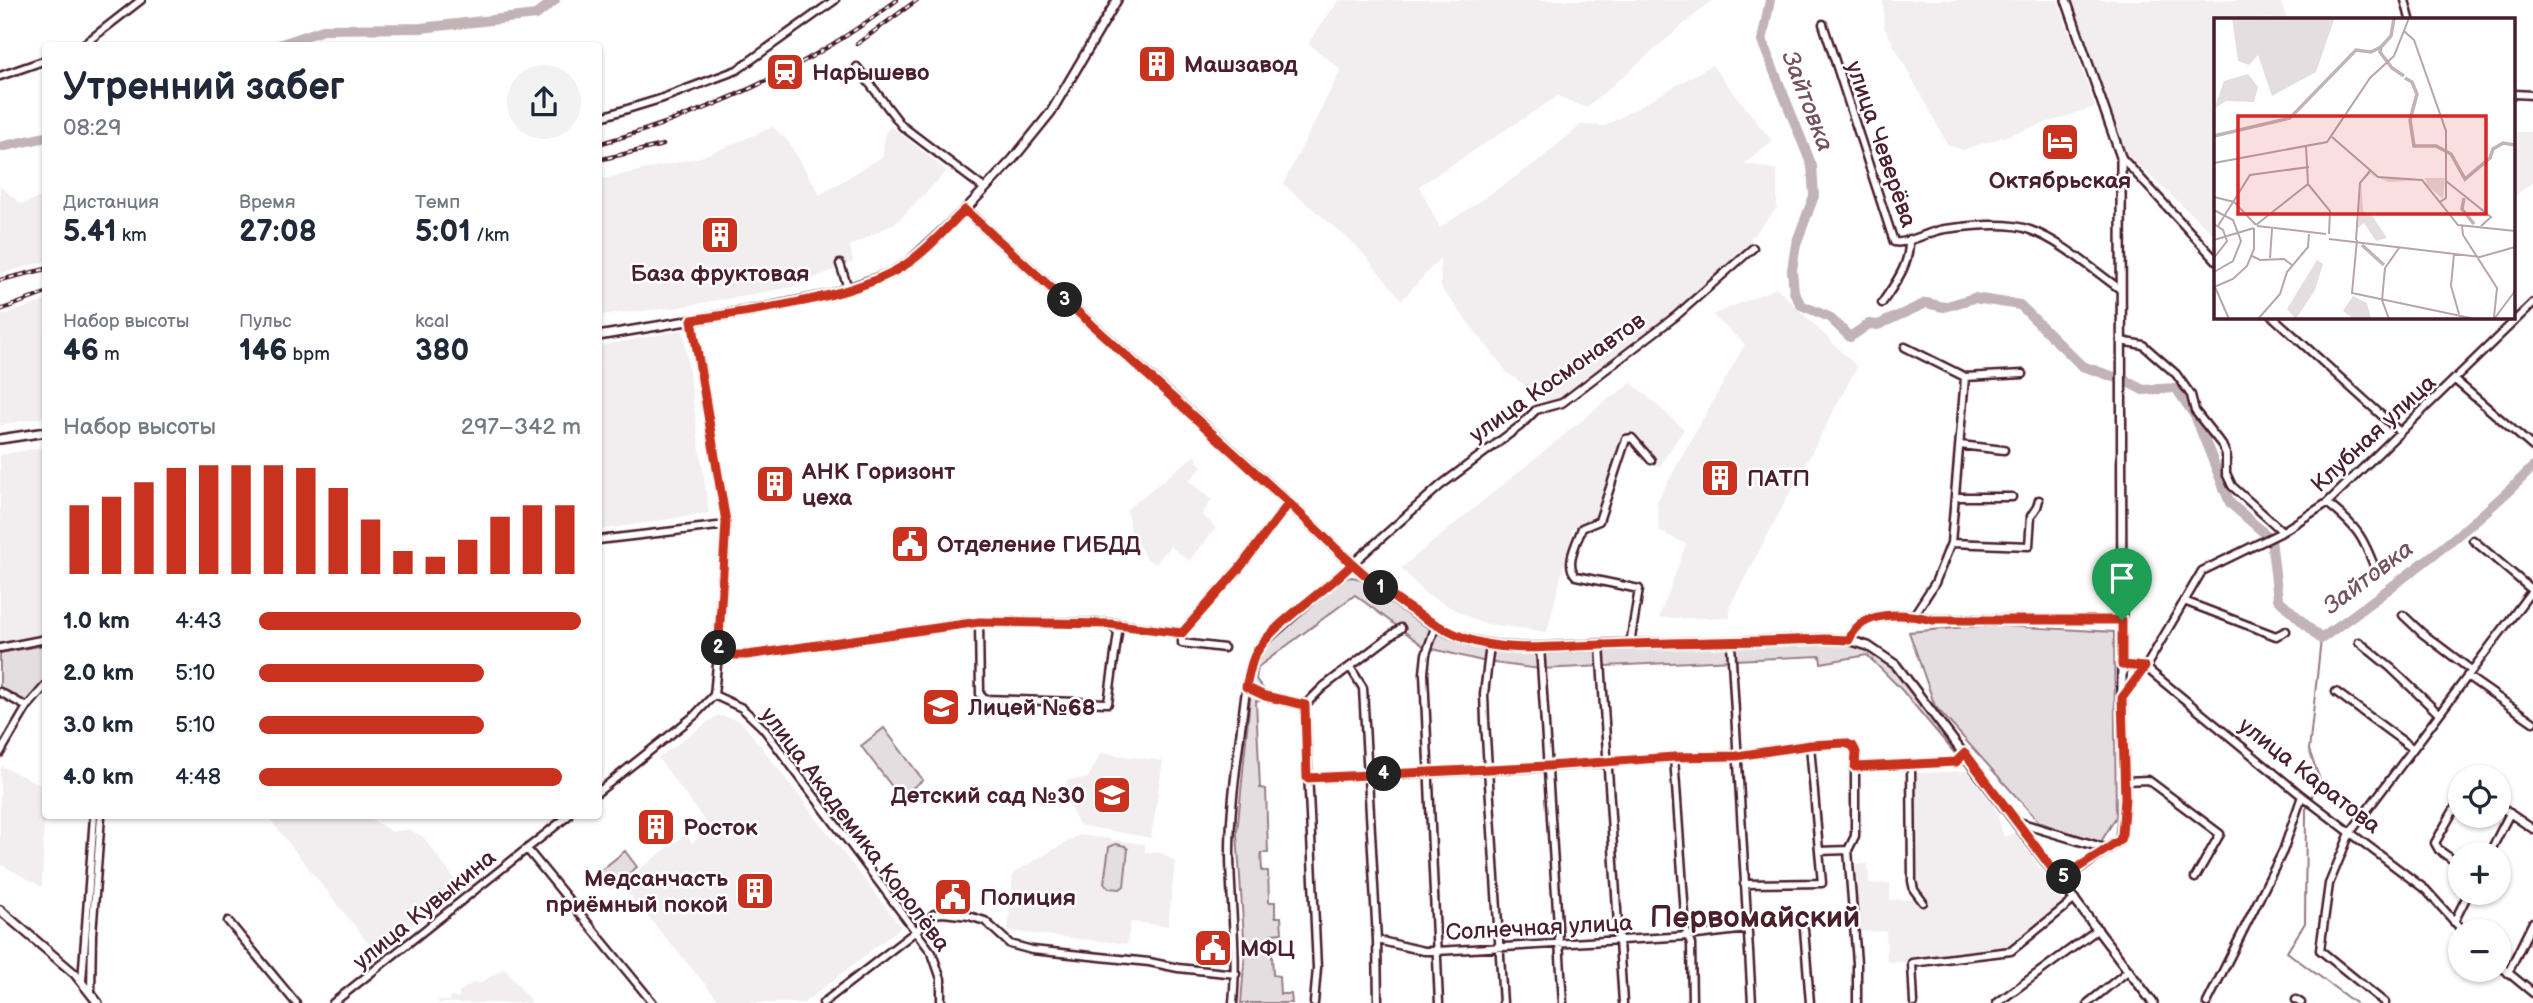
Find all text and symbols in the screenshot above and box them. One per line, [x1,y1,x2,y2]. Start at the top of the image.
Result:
inset map [2214,18,2516,318]
building icon: Машзавод [1136,43,1178,85]
water label: Зайтовка [1775,47,1840,156]
station icon: Нарышево [764,51,806,93]
place label: Машзавод [1184,51,1298,79]
street label: улица Чеверёва [1839,57,1923,232]
place label: Нарышево [812,59,930,87]
text: Утренний забег [63,65,345,110]
button: share [507,65,581,139]
text: 08:29 [63,114,121,142]
hotel icon: Октябрьская [2039,121,2081,163]
place label: Октябрьская [1989,167,2131,195]
text: Дистанция [63,191,159,214]
text: Время [239,191,295,214]
text: Темп [415,191,460,214]
text: 5.41 [63,214,117,250]
text: 27:08 [239,214,317,250]
text: 5:01 [415,214,471,250]
building icon: База фруктовая [699,214,741,256]
text: km [117,224,147,247]
text: /km [471,224,510,247]
place label: База фруктовая [630,260,810,288]
pin: 3 [1048,282,1082,318]
text: 3 [1059,288,1070,311]
street label: улица Космонавтов [1464,307,1651,449]
text: Набор высоты [63,310,189,333]
text: Пульс [239,310,292,333]
text: kcal [415,310,449,333]
text: 46 [63,333,99,369]
text: 146 [239,333,287,369]
text: 380 [415,333,469,369]
text: m [99,343,120,366]
text: bpm [287,343,330,366]
street label: Клубная улица [2306,369,2442,499]
text: Набор высоты [63,413,216,441]
text: 297–342 m [461,413,581,441]
building icon: ПАТП [1699,457,1741,499]
place label: АНК Горизонт цеха [801,458,955,512]
building icon: АНК Горизонт цеха [754,463,796,505]
place label: ПАТП [1747,465,1810,493]
public building icon: Отделение ГИБДД [889,523,931,565]
place label: Отделение ГИБДД [937,531,1141,559]
water label: Зайтовка [2318,534,2419,621]
pin [2092,548,2152,620]
icon: arrive [2103,559,2141,597]
pin: 1 [1364,570,1398,606]
text: 1 [1377,576,1385,599]
text: 1.0 km [63,607,130,635]
text: 4:43 [175,607,222,635]
pin: 2 [702,630,736,666]
text: 2 [713,636,724,659]
text: 2.0 km [63,659,134,687]
text: 5:10 [175,659,215,687]
school or university icon: Лицей №68 [920,686,962,728]
place label: Лицей №68 [967,694,1096,722]
street label: улица Академика Королёва [754,702,956,958]
text: 3.0 km [63,711,134,739]
text: 5:10 [175,711,215,739]
street label: улица Каратова [2233,712,2386,840]
pin: 4 [1366,756,1402,792]
text: 4 [1378,762,1389,785]
text: 4.0 km [63,763,134,791]
text: 4:48 [175,763,221,791]
map controls [2448,765,2511,982]
button: locate [2448,765,2511,828]
school or university icon: Детский сад №30 [1091,774,1133,816]
place label: Детский сад №30 [891,782,1085,810]
building icon: Росток [635,806,677,848]
place label: Росток [683,814,758,842]
button: + [2448,842,2511,905]
street label: улица Кувыкина [348,843,502,976]
pin: 5 [2046,860,2082,894]
place label: Медсанчасть приёмный покой [546,865,728,919]
text: 5 [2058,865,2069,888]
building icon: Медсанчасть приёмный покой [734,870,776,912]
public building icon: Полиция [932,876,974,918]
place label: Полиция [980,884,1076,912]
district label: Первомайский [1650,900,1860,936]
street label: Солнечная улица [1445,909,1634,947]
button: − [2448,919,2511,982]
public building icon: МФЦ [1192,927,1234,969]
place label: МФЦ [1240,935,1295,963]

